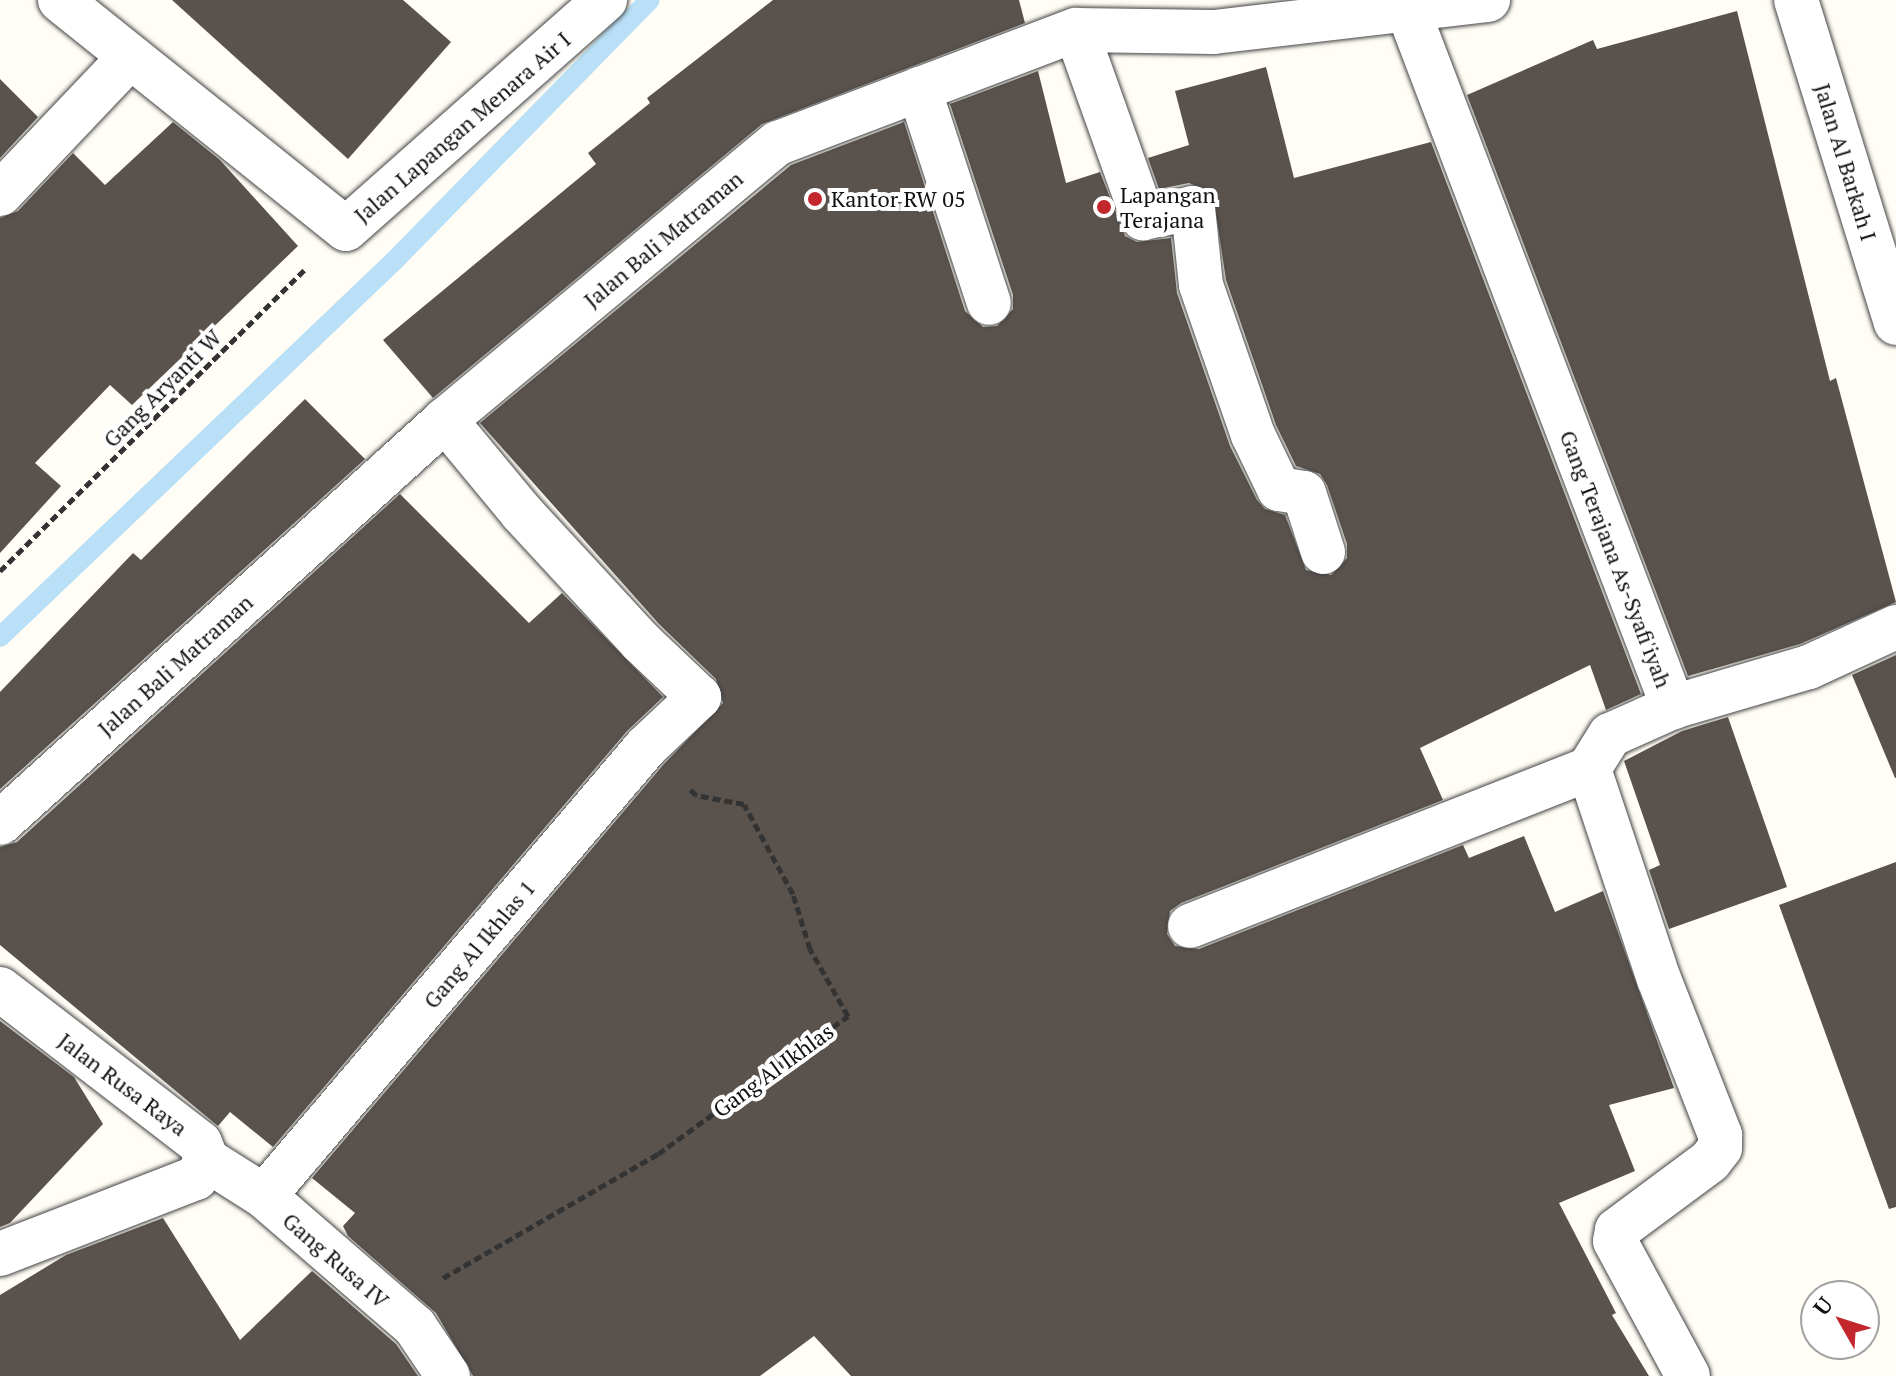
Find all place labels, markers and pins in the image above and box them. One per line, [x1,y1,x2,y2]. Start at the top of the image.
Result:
place label: Lapangan Terajana [1120,181,1216,232]
place label: Kantor RW 05 [831,186,966,212]
marker: Kantor RW 05 [806,190,824,208]
marker: Lapangan Terajana [1095,198,1113,216]

